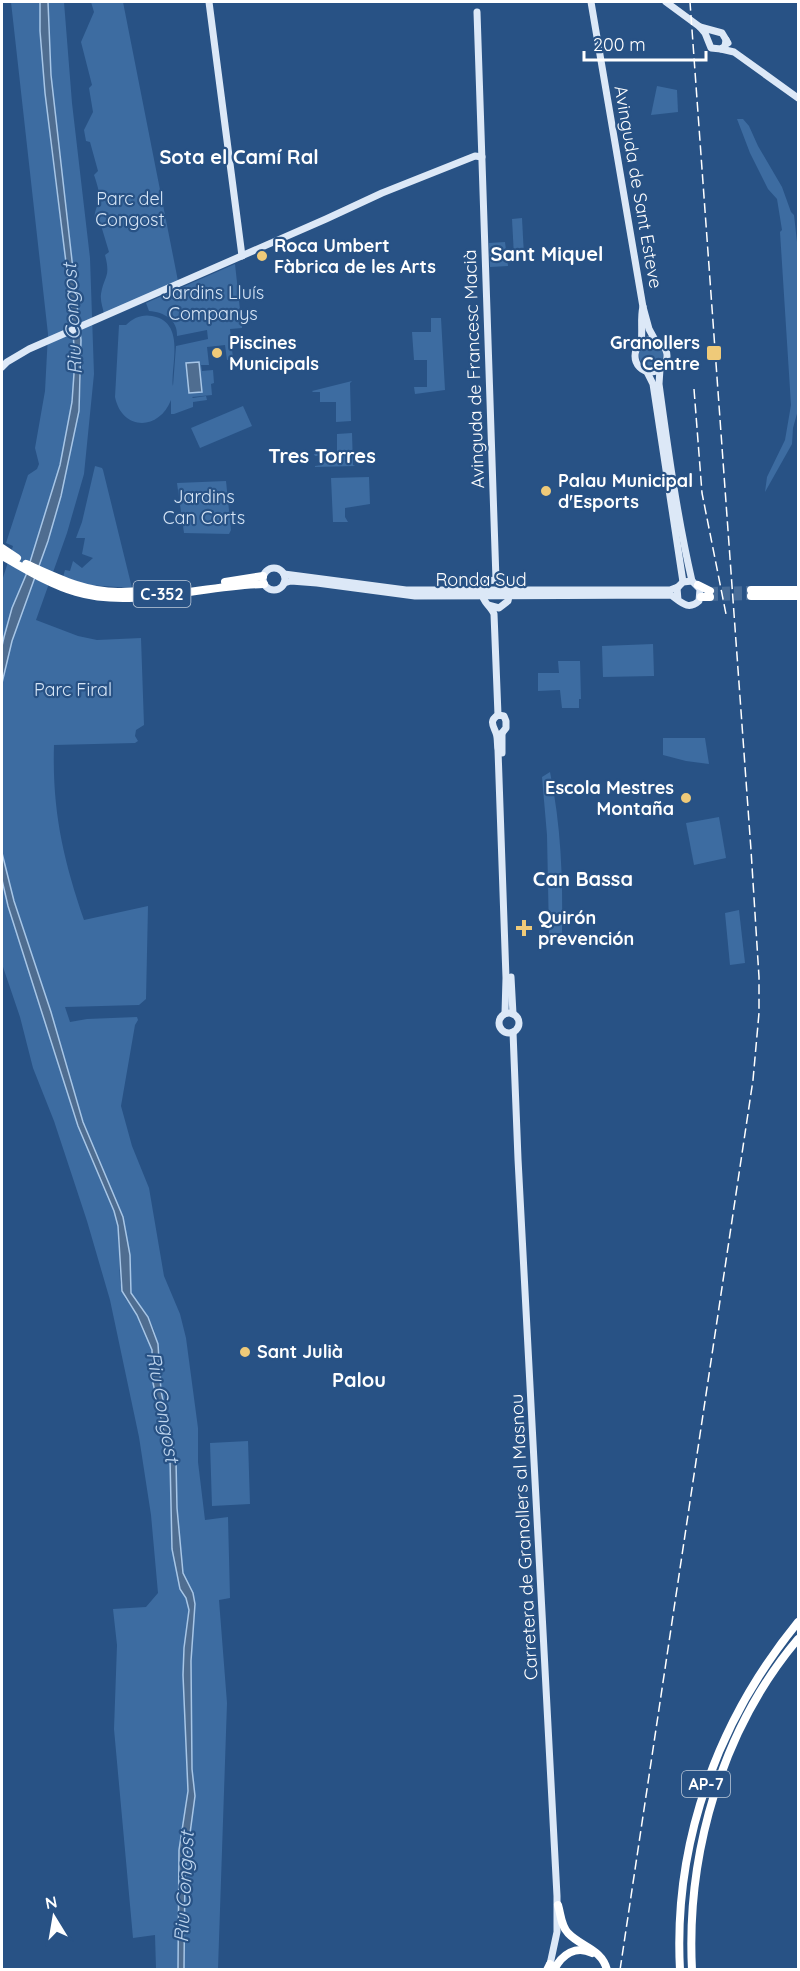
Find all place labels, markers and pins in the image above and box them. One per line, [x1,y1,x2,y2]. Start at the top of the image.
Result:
place label: Roca Umbert Fàbrica de les Arts [274,234,436,278]
marker: Roca Umbert Fàbrica de les Arts [255,249,269,263]
place label: Piscines Municipals [229,331,319,375]
place label: Granollers Centre [610,331,700,375]
marker: Granollers Centre [705,344,723,362]
marker: Piscines Municipals [210,346,224,360]
place label: Palau Municipal d'Esports [558,469,693,513]
marker: Palau Municipal d'Esports [539,484,553,498]
place label: Escola Mestres Montaña [545,776,674,820]
marker: Escola Mestres Montaña [679,791,693,805]
place label: Quirón prevención [538,906,634,950]
marker: Quirón prevención [515,919,533,937]
place label: Sant Julià [257,1340,343,1363]
marker: Sant Julià [238,1345,252,1359]

